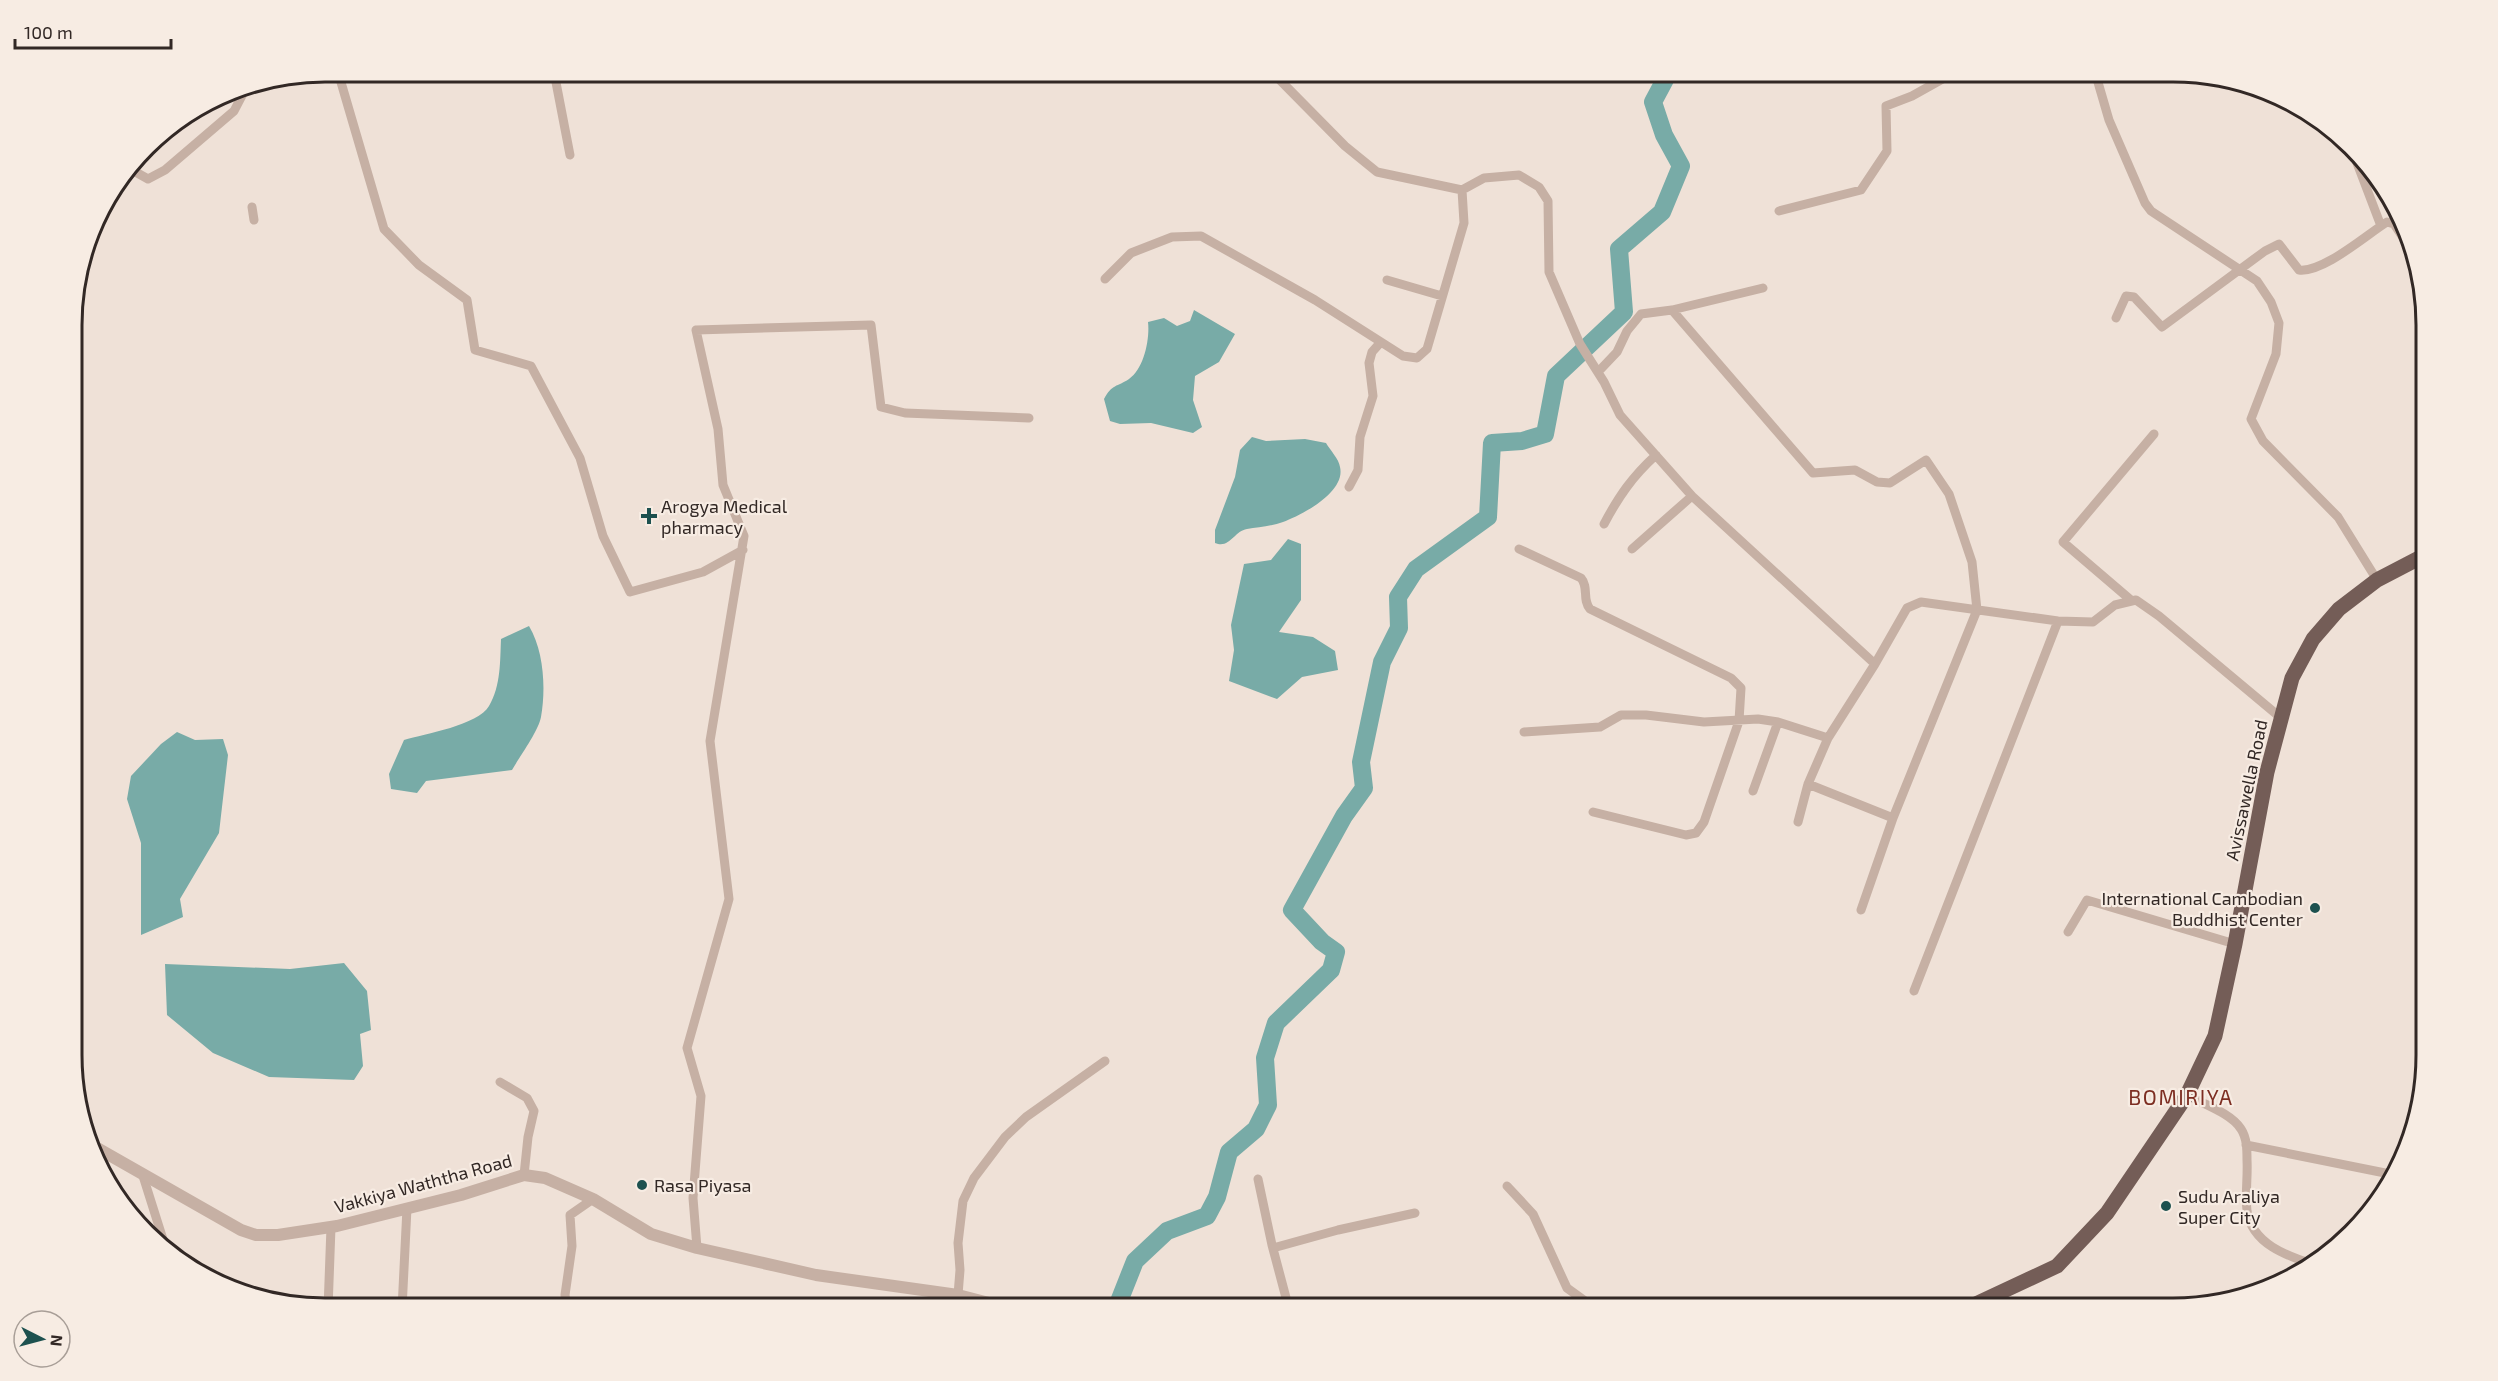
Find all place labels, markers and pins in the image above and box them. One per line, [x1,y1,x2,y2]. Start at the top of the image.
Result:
place label: Arogya Medical pharmacy [661,495,788,538]
marker: Arogya Medical pharmacy [642,509,656,523]
place label: International Cambodian Buddhist Center [2101,887,2303,930]
marker: International Cambodian Buddhist Center [2308,901,2322,915]
place label: Rasa Piyasa [654,1174,751,1196]
marker: Rasa Piyasa [635,1178,649,1192]
place label: Sudu Araliya Super City [2178,1185,2280,1228]
marker: Sudu Araliya Super City [2159,1199,2173,1213]

